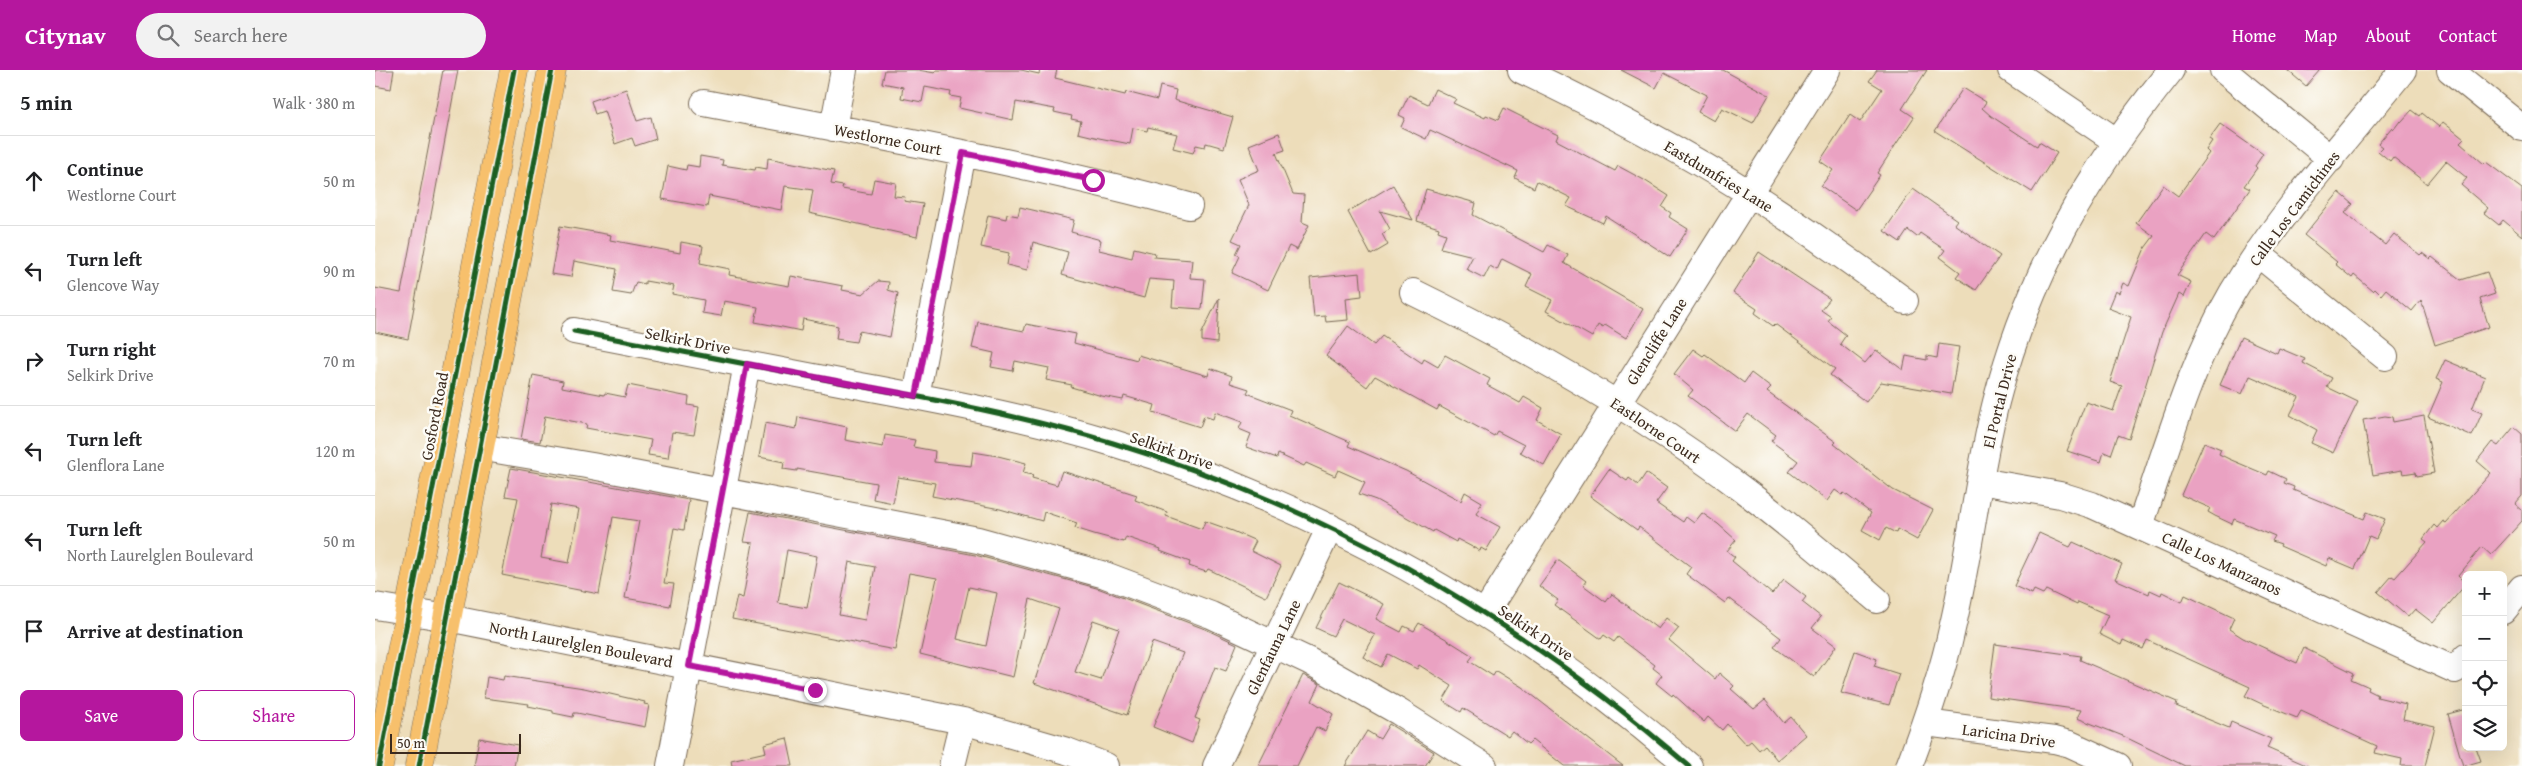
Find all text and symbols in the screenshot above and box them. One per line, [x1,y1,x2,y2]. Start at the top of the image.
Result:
search box [136,13,486,58]
text: Citynav [25,18,106,53]
icon: search [154,21,182,49]
text: Search here [194,21,288,49]
text: Home [2232,22,2276,49]
text: Map [2304,22,2337,49]
text: About [2365,22,2411,49]
text: Contact [2439,22,2497,49]
text: 5 min [20,87,72,118]
text: Walk · 380 m [272,91,355,115]
street label: Westlorne Court [832,117,944,161]
street label: Eastdumfries Lane [1660,134,1778,218]
street label: Calle Los Camichines [2243,145,2345,271]
text: Continue [67,155,144,183]
icon: ahead [20,167,48,195]
text: 50 m [323,169,355,193]
route start [1082,169,1105,192]
text: Westlorne Court [67,183,177,207]
text: Turn left [67,245,142,273]
icon: left [20,257,48,285]
text: 90 m [323,259,355,283]
text: Glencove Way [67,273,159,297]
street label: Glencliffe Lane [1619,292,1693,390]
street label: Selkirk Drive [643,320,733,360]
text: Turn right [67,335,156,363]
icon: right [20,347,48,375]
text: 70 m [323,349,355,373]
street label: El Portal Drive [1976,351,2022,451]
text: Selkirk Drive [67,363,154,387]
street label: Gosford Road [414,369,454,462]
street label: Eastlorne Court [1606,391,1706,469]
text: Turn left [67,425,142,453]
street label: Selkirk Drive [1127,425,1217,475]
icon: left [20,437,48,465]
text: 120 m [315,439,355,463]
text: Glenflora Lane [67,453,165,477]
text: Turn left [67,515,142,543]
street label: Calle Los Manzanos [2158,525,2286,601]
icon: left [20,527,48,555]
text: 50 m [323,529,355,553]
text: North Laurelglen Boulevard [67,543,253,567]
map controls [2462,571,2507,751]
button: + [2462,571,2507,616]
street label: Glenfauna Lane [1239,595,1307,699]
street label: Selkirk Drive [1493,598,1579,666]
street label: North Laurelglen Boulevard [487,614,675,674]
button: − [2462,616,2507,661]
icon: arrive [20,617,48,645]
text: Arrive at destination [67,617,243,645]
button: locate [2462,661,2507,706]
route end [804,679,827,702]
button: Save [20,690,183,741]
button: Share [193,690,355,741]
button: layers [2462,706,2507,751]
street label: Laricina Drive [1961,717,2057,753]
scale bar [390,731,521,754]
text: 50 m [397,733,425,753]

